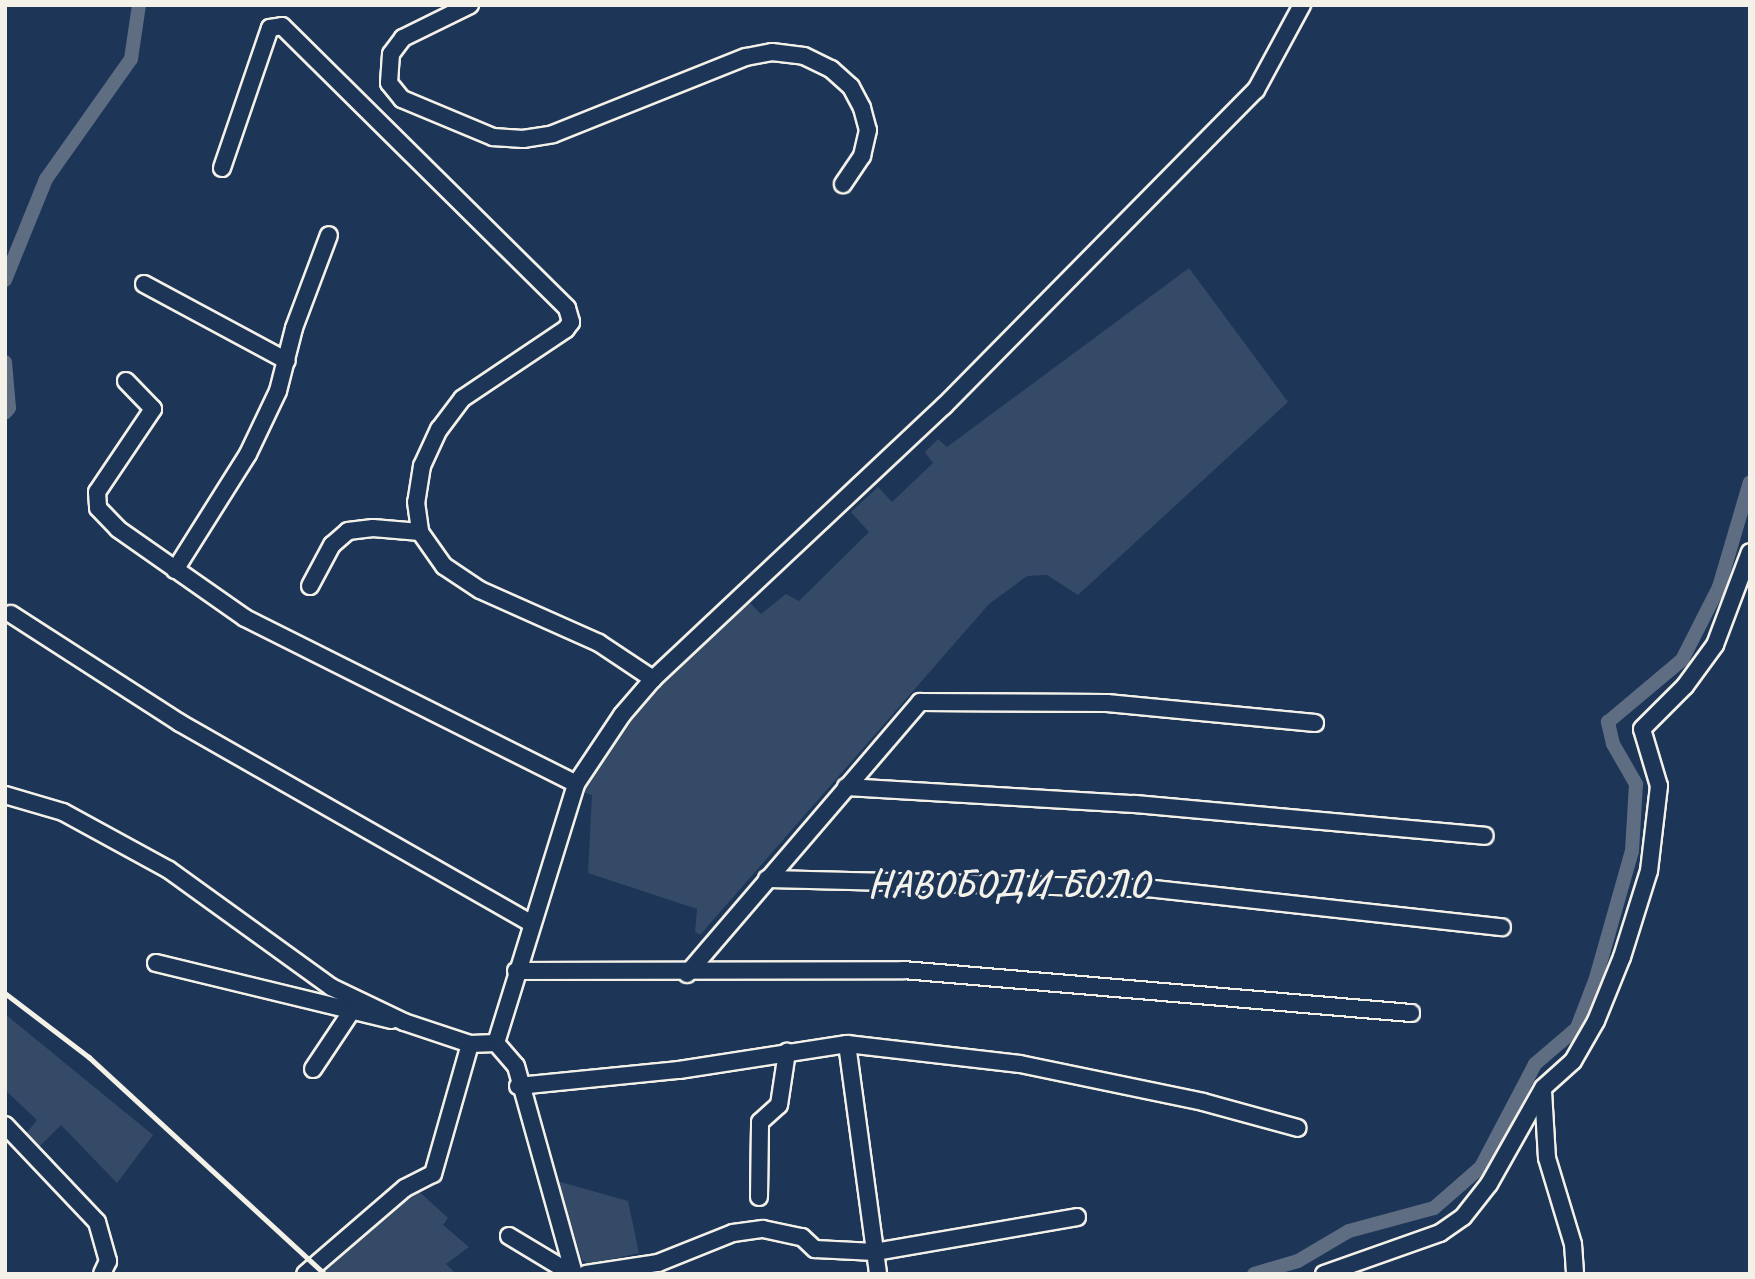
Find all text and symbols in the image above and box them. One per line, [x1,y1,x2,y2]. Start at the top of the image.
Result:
district label: НАВОБОДИ БОЛО [864,862,1154,906]

